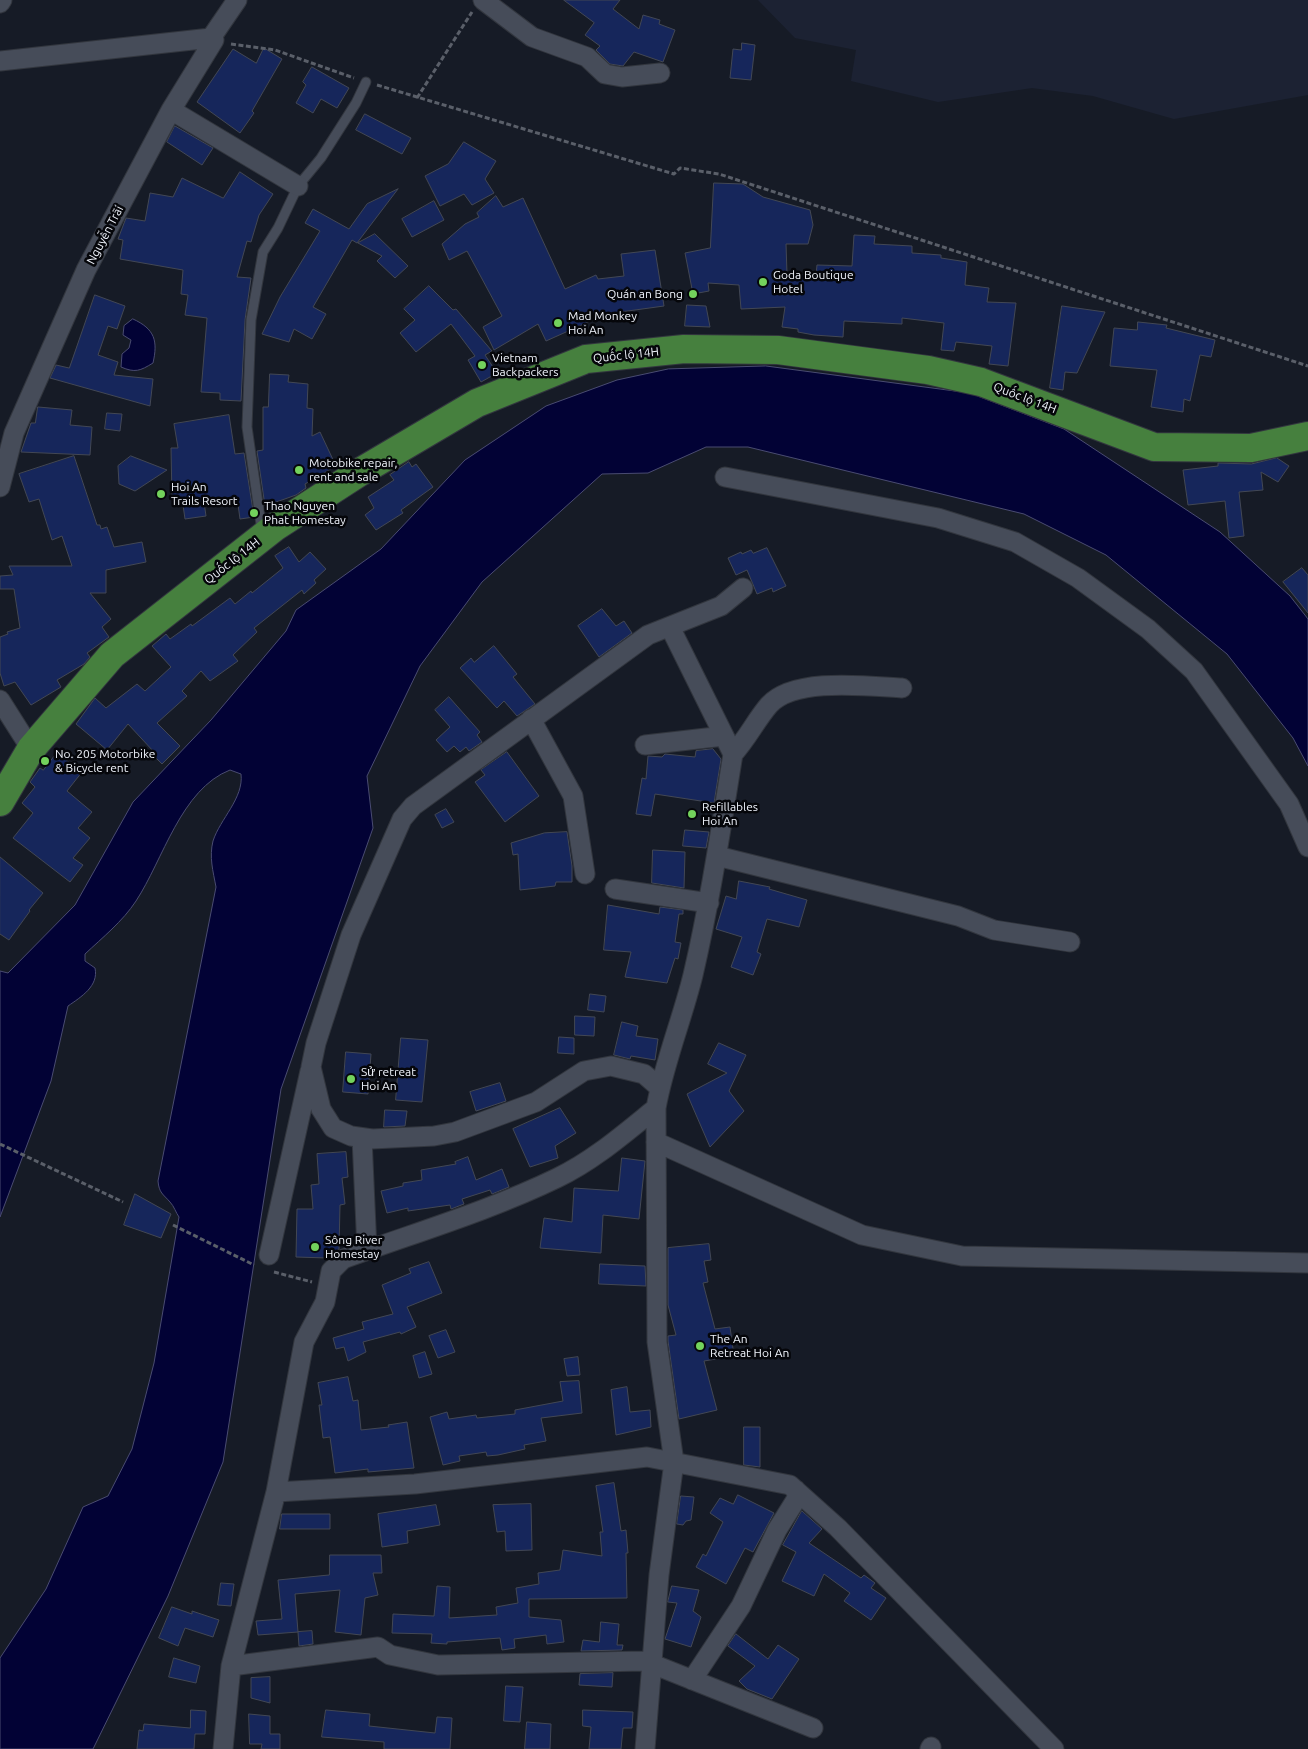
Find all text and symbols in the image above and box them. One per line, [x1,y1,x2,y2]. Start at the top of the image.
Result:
street label: Nguyễn Trãi [84,203,126,267]
place label: Goda Boutique Hotel [773,268,854,296]
marker: Goda Boutique Hotel [757,276,769,288]
place label: Quán an Bong [607,287,683,301]
marker: Quán an Bong [687,288,699,300]
place label: Mad Monkey Hoi An [568,309,637,337]
marker: Mad Monkey Hoi An [552,317,564,329]
street label: Quốc lộ 14H [592,344,660,366]
place label: Vietnam Backpackers [492,351,558,379]
marker: Vietnam Backpackers [476,359,488,371]
street label: Quốc lộ 14H [991,379,1059,417]
place label: Motobike repair, rent and sale [309,456,398,484]
marker: Motobike repair, rent and sale [293,464,305,476]
place label: Hoi An Trails Resort [171,480,238,508]
marker: Hoi An Trails Resort [155,488,167,500]
place label: Thao Nguyen Phat Homestay [264,499,346,527]
marker: Thao Nguyen Phat Homestay [248,507,260,519]
street label: Quốc lộ 14H [201,535,263,587]
place label: No. 205 Motorbike & Bicycle rent [55,747,155,775]
marker: No. 205 Motorbike & Bicycle rent [39,755,51,767]
place label: Refillables Hoi An [702,800,758,828]
marker: Refillables Hoi An [686,808,698,820]
place label: Sử retreat Hoi An [361,1065,416,1093]
marker: Sử retreat Hoi An [345,1073,357,1085]
place label: Sông River Homestay [325,1233,382,1261]
marker: Sông River Homestay [309,1241,321,1253]
place label: The An Retreat Hoi An [710,1332,789,1360]
marker: The An Retreat Hoi An [694,1340,706,1352]

